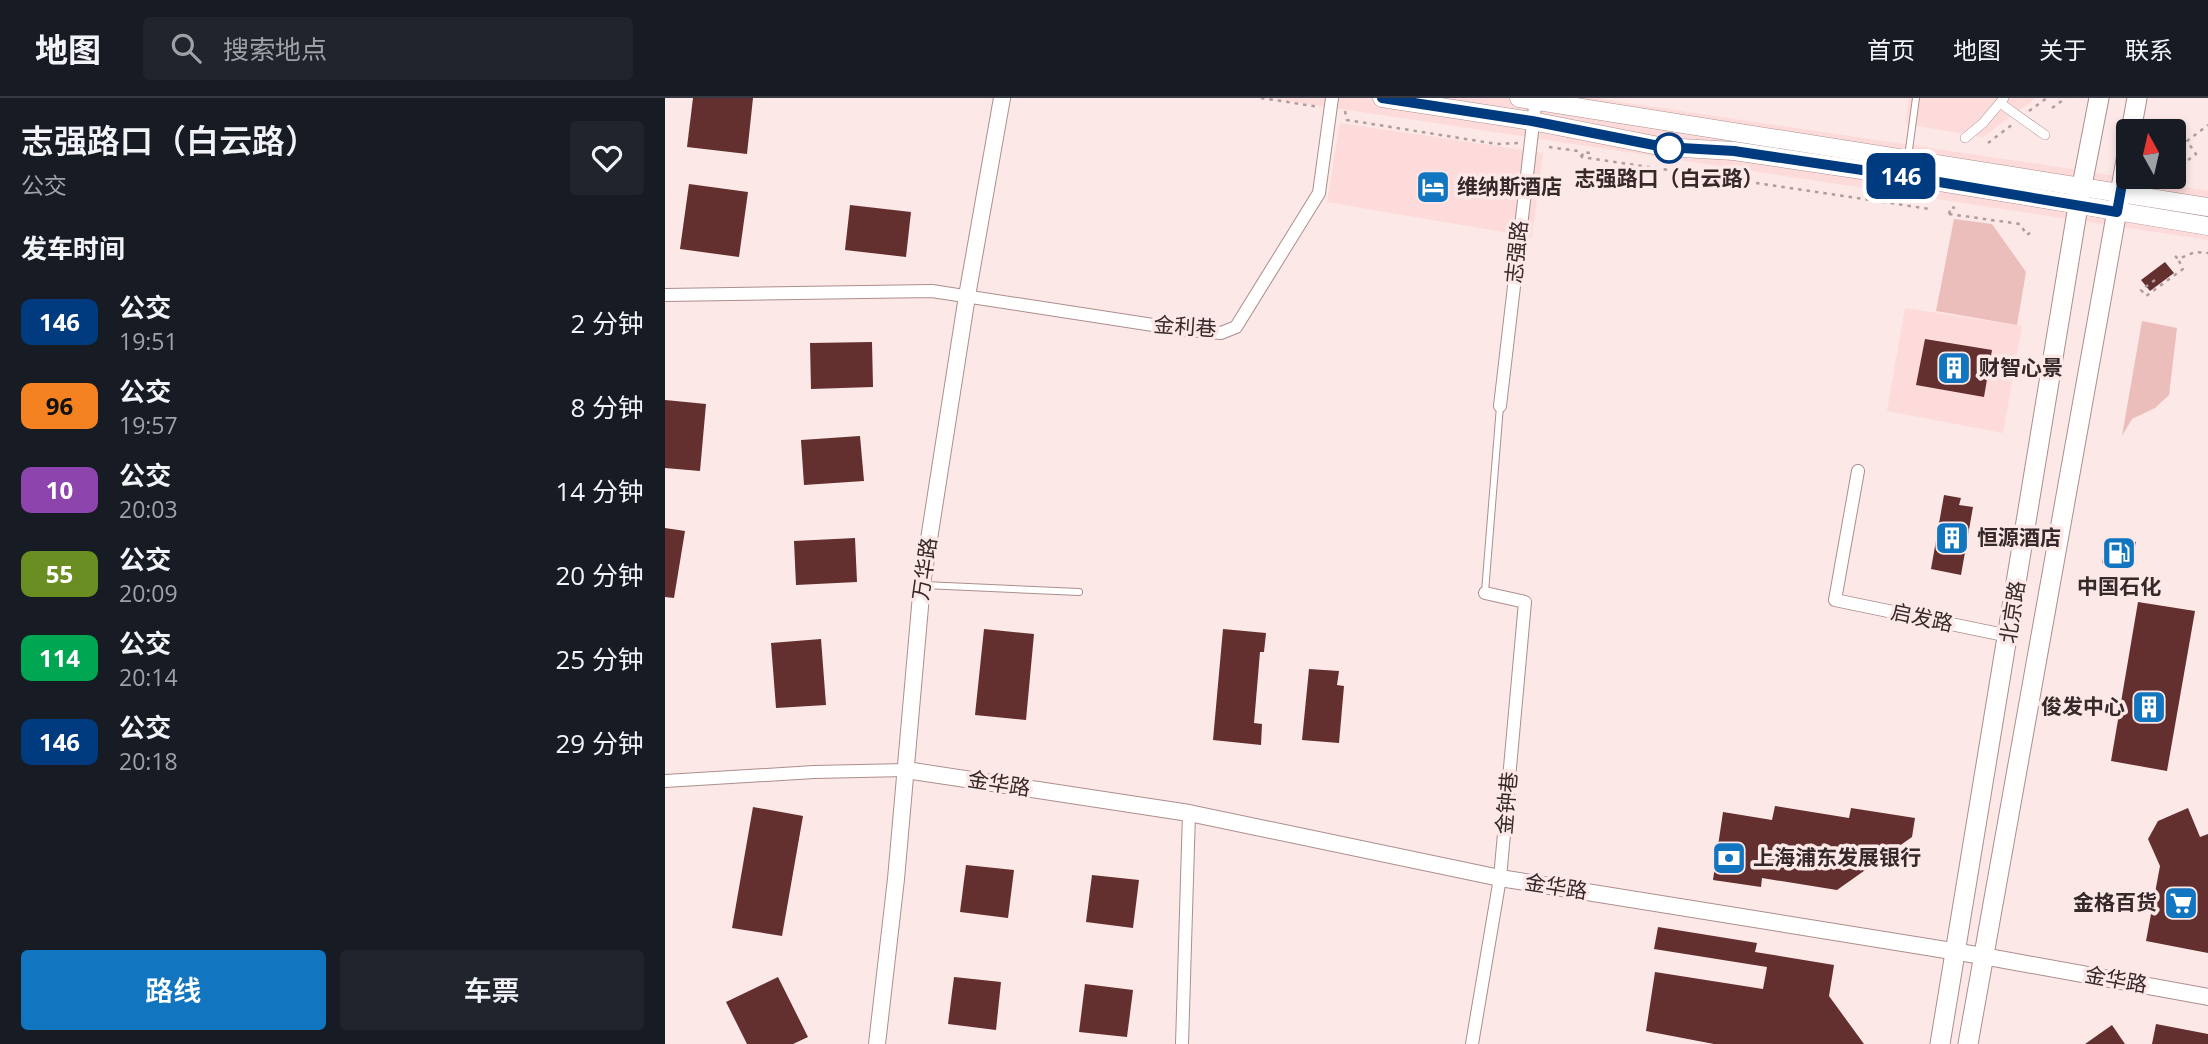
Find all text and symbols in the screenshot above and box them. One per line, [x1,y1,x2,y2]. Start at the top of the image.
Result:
search box [143,17,633,80]
text: 地图 [35,27,101,72]
icon: search [167,29,205,67]
text: 搜索地点 [223,31,327,67]
text: 首页 [1867,33,1915,66]
text: 地图 [1953,33,2001,66]
text: 关于 [2039,33,2087,66]
text: 联系 [2125,33,2173,66]
text: 志强路口（白云路） [21,118,318,163]
north arrow [2116,119,2186,189]
map controls [2116,119,2186,189]
button: heart [570,121,644,195]
marker: 志强路口（白云路） [1654,133,1684,163]
line badge: 146 [1861,153,1941,199]
text: 146 [1880,159,1922,192]
place label: 志强路口（白云路） [1575,164,1764,192]
hotel icon: 维纳斯酒店 [1414,168,1452,206]
text: 公交 [21,169,67,201]
place label: 维纳斯酒店 [1457,172,1562,200]
street label: 志强路 [1499,219,1533,285]
text: 发车时间 [21,230,125,266]
text: 公交 [119,289,171,325]
text: 146 [39,305,80,338]
text: 2 分钟 [570,305,644,341]
street label: 金利巷 [1153,310,1217,342]
text: 19:51 [119,325,178,357]
building icon: 财智心景 [1935,349,1973,387]
place label: 财智心景 [1979,353,2063,381]
text: 公交 [119,373,171,409]
text: 96 [46,389,73,422]
text: 8 分钟 [570,389,644,425]
text: 19:57 [119,409,178,441]
text: 公交 [119,457,171,493]
text: 10 [46,473,73,506]
text: 14 分钟 [556,473,644,509]
text: 20:03 [119,493,178,525]
building icon: 恒源酒店 [1933,519,1971,557]
place label: 恒源酒店 [1977,523,2061,551]
fuel station icon: 中国石化 [2100,534,2138,572]
street label: 万华路 [906,536,942,602]
text: 公交 [119,541,171,577]
text: 55 [46,557,73,590]
text: 20 分钟 [556,557,644,593]
place label: 中国石化 [2077,572,2161,600]
text: 20:09 [119,577,178,609]
street label: 北京路 [1993,579,2031,645]
street label: 启发路 [1888,597,1956,637]
text: 公交 [119,625,171,661]
text: 114 [39,641,80,674]
text: 25 分钟 [556,641,644,677]
text: 20:14 [119,661,178,693]
building icon: 俊发中心 [2130,688,2168,726]
place label: 俊发中心 [2041,692,2125,720]
text: 公交 [119,709,171,745]
text: 146 [39,725,80,758]
text: 29 分钟 [556,725,644,761]
text: 20:18 [119,745,178,777]
street label: 金华路 [966,764,1032,802]
street label: 金钟巷 [1489,770,1523,836]
bank icon: 上海浦东发展银行 [1710,839,1748,877]
place label: 上海浦东发展银行 [1753,843,1921,871]
street label: 金华路 [1523,867,1589,905]
supermarket icon: 金格百货 [2162,884,2200,922]
place label: 金格百货 [2073,888,2157,916]
button: 路线 [21,950,326,1030]
button: 车票 [340,950,644,1030]
street label: 金华路 [2083,960,2150,998]

